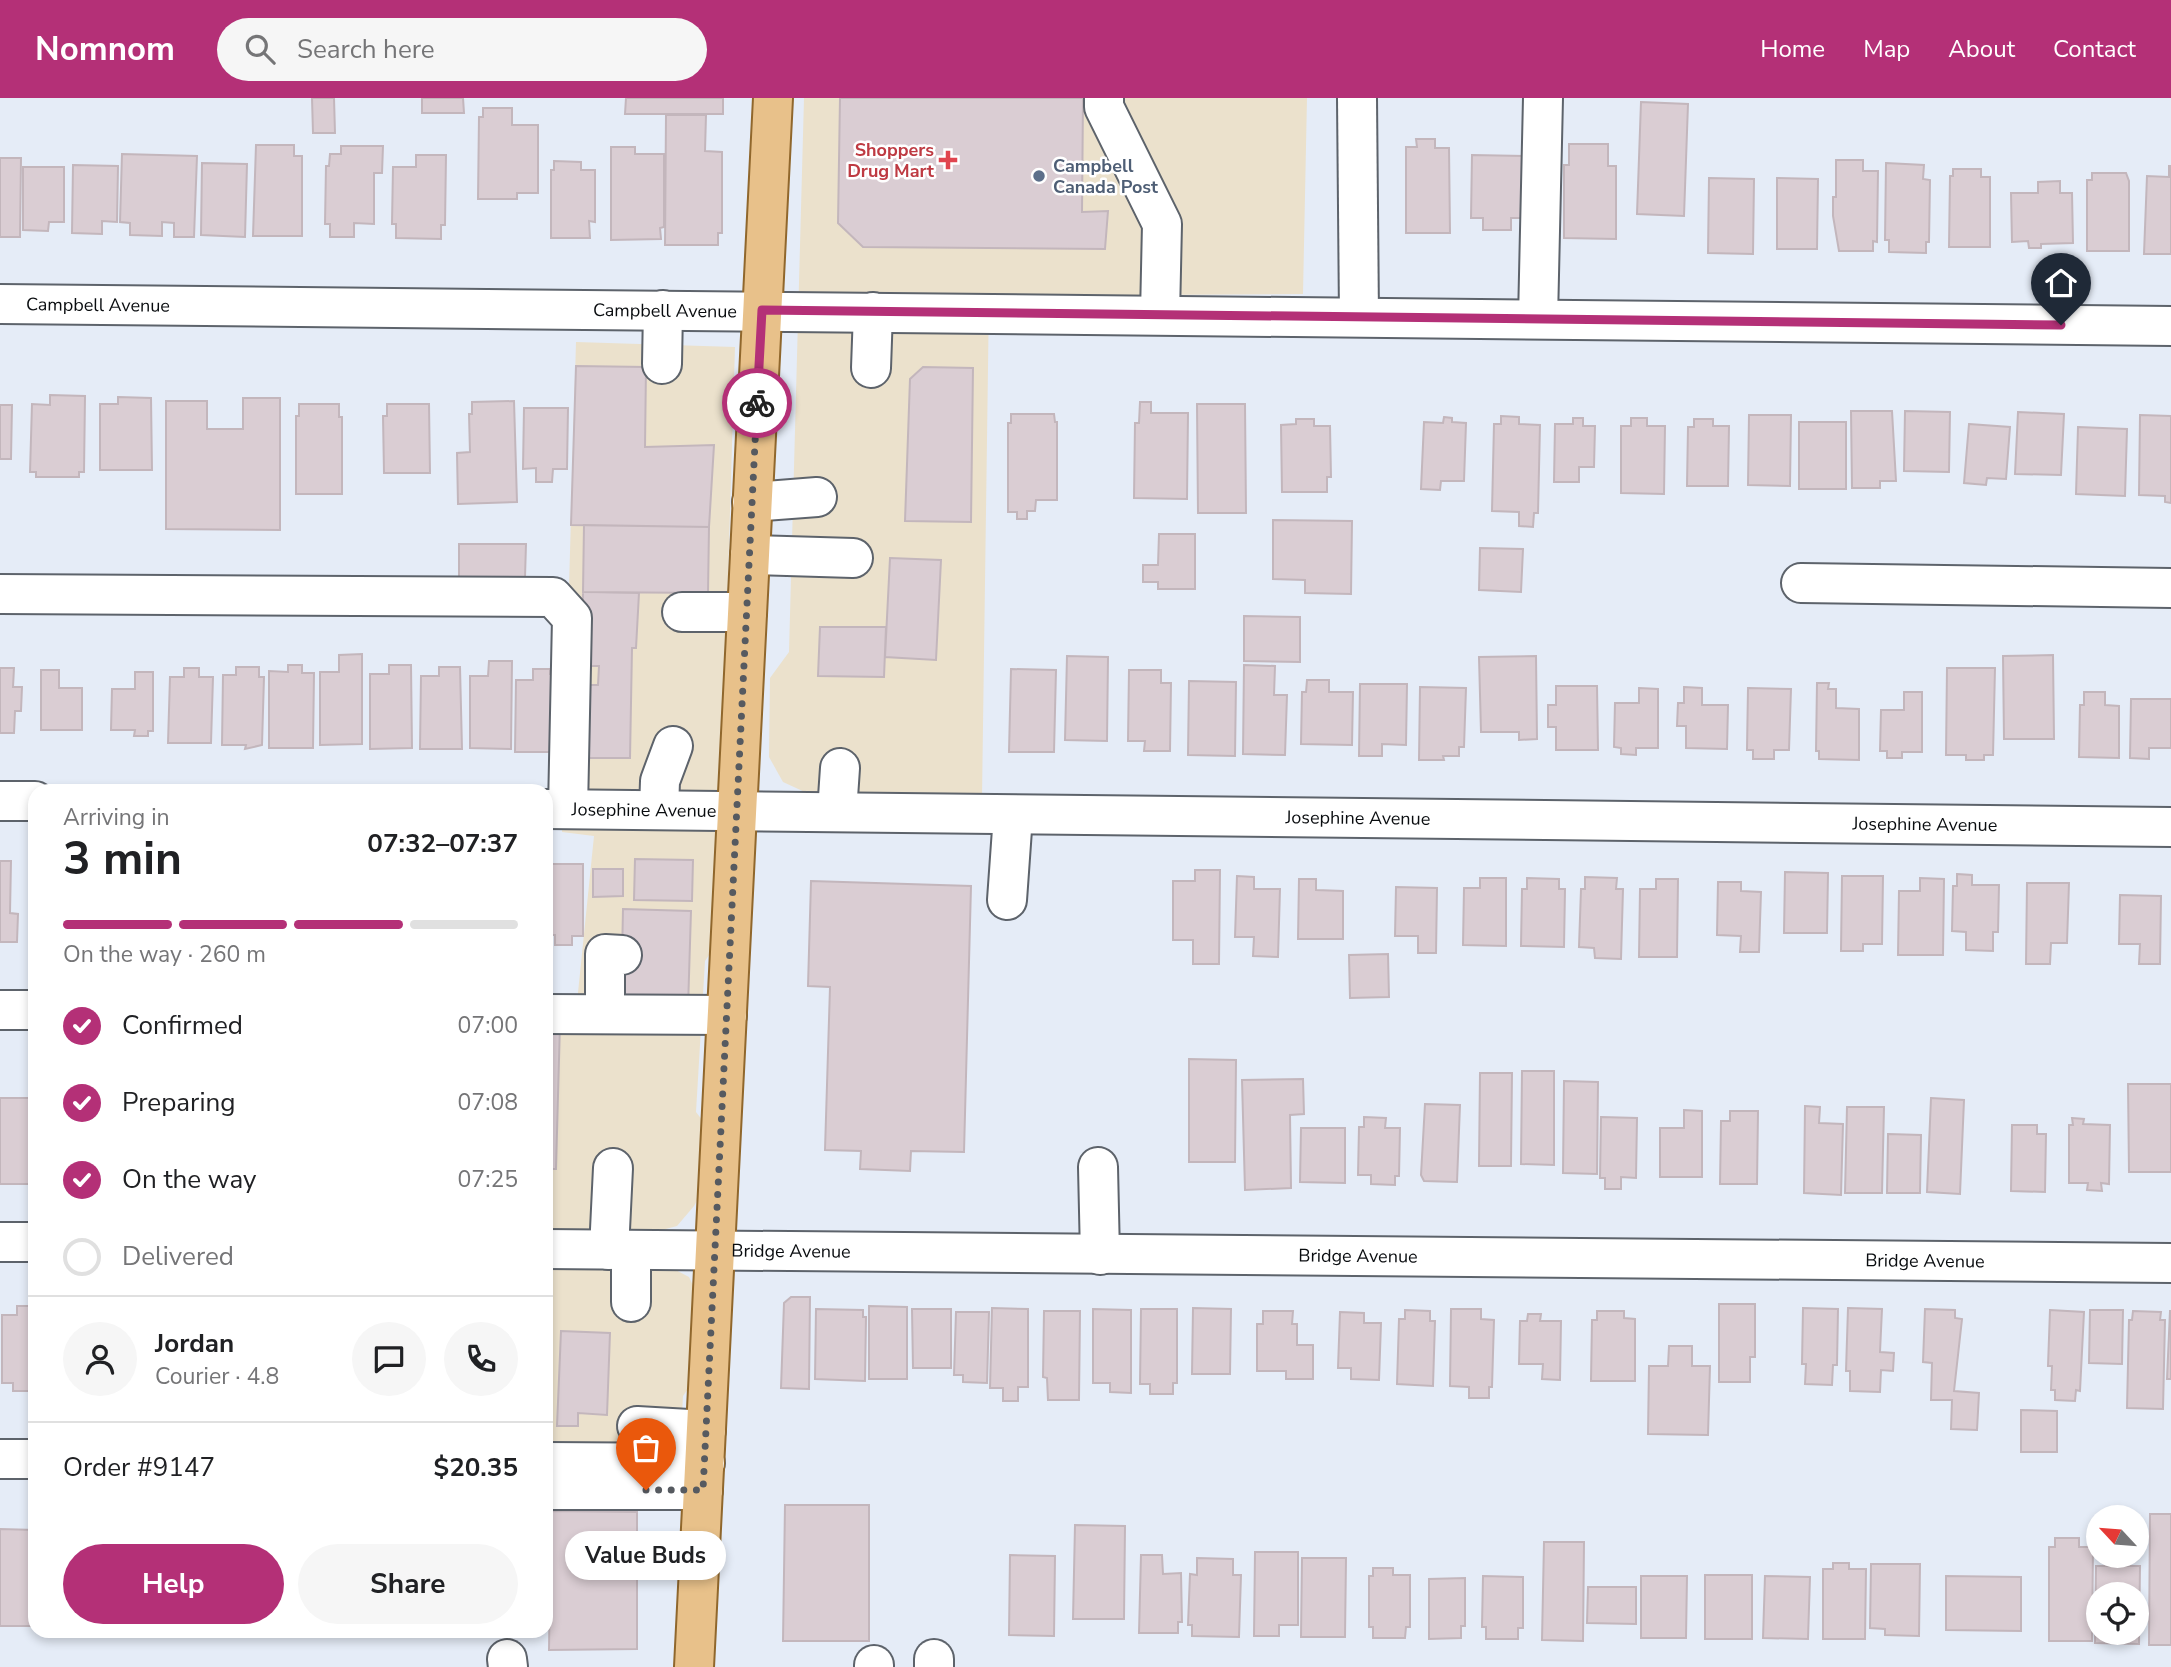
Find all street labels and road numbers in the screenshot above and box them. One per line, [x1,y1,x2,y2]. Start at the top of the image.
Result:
street label: Campbell Avenue [26,292,170,318]
street label: Campbell Avenue [593,298,737,323]
street label: Josephine Avenue [570,797,717,823]
street label: Josephine Avenue [1284,805,1430,831]
street label: Josephine Avenue [1851,811,1997,837]
street label: Bridge Avenue [731,1239,851,1264]
street label: Bridge Avenue [1298,1243,1418,1269]
street label: Bridge Avenue [1865,1248,1985,1273]

